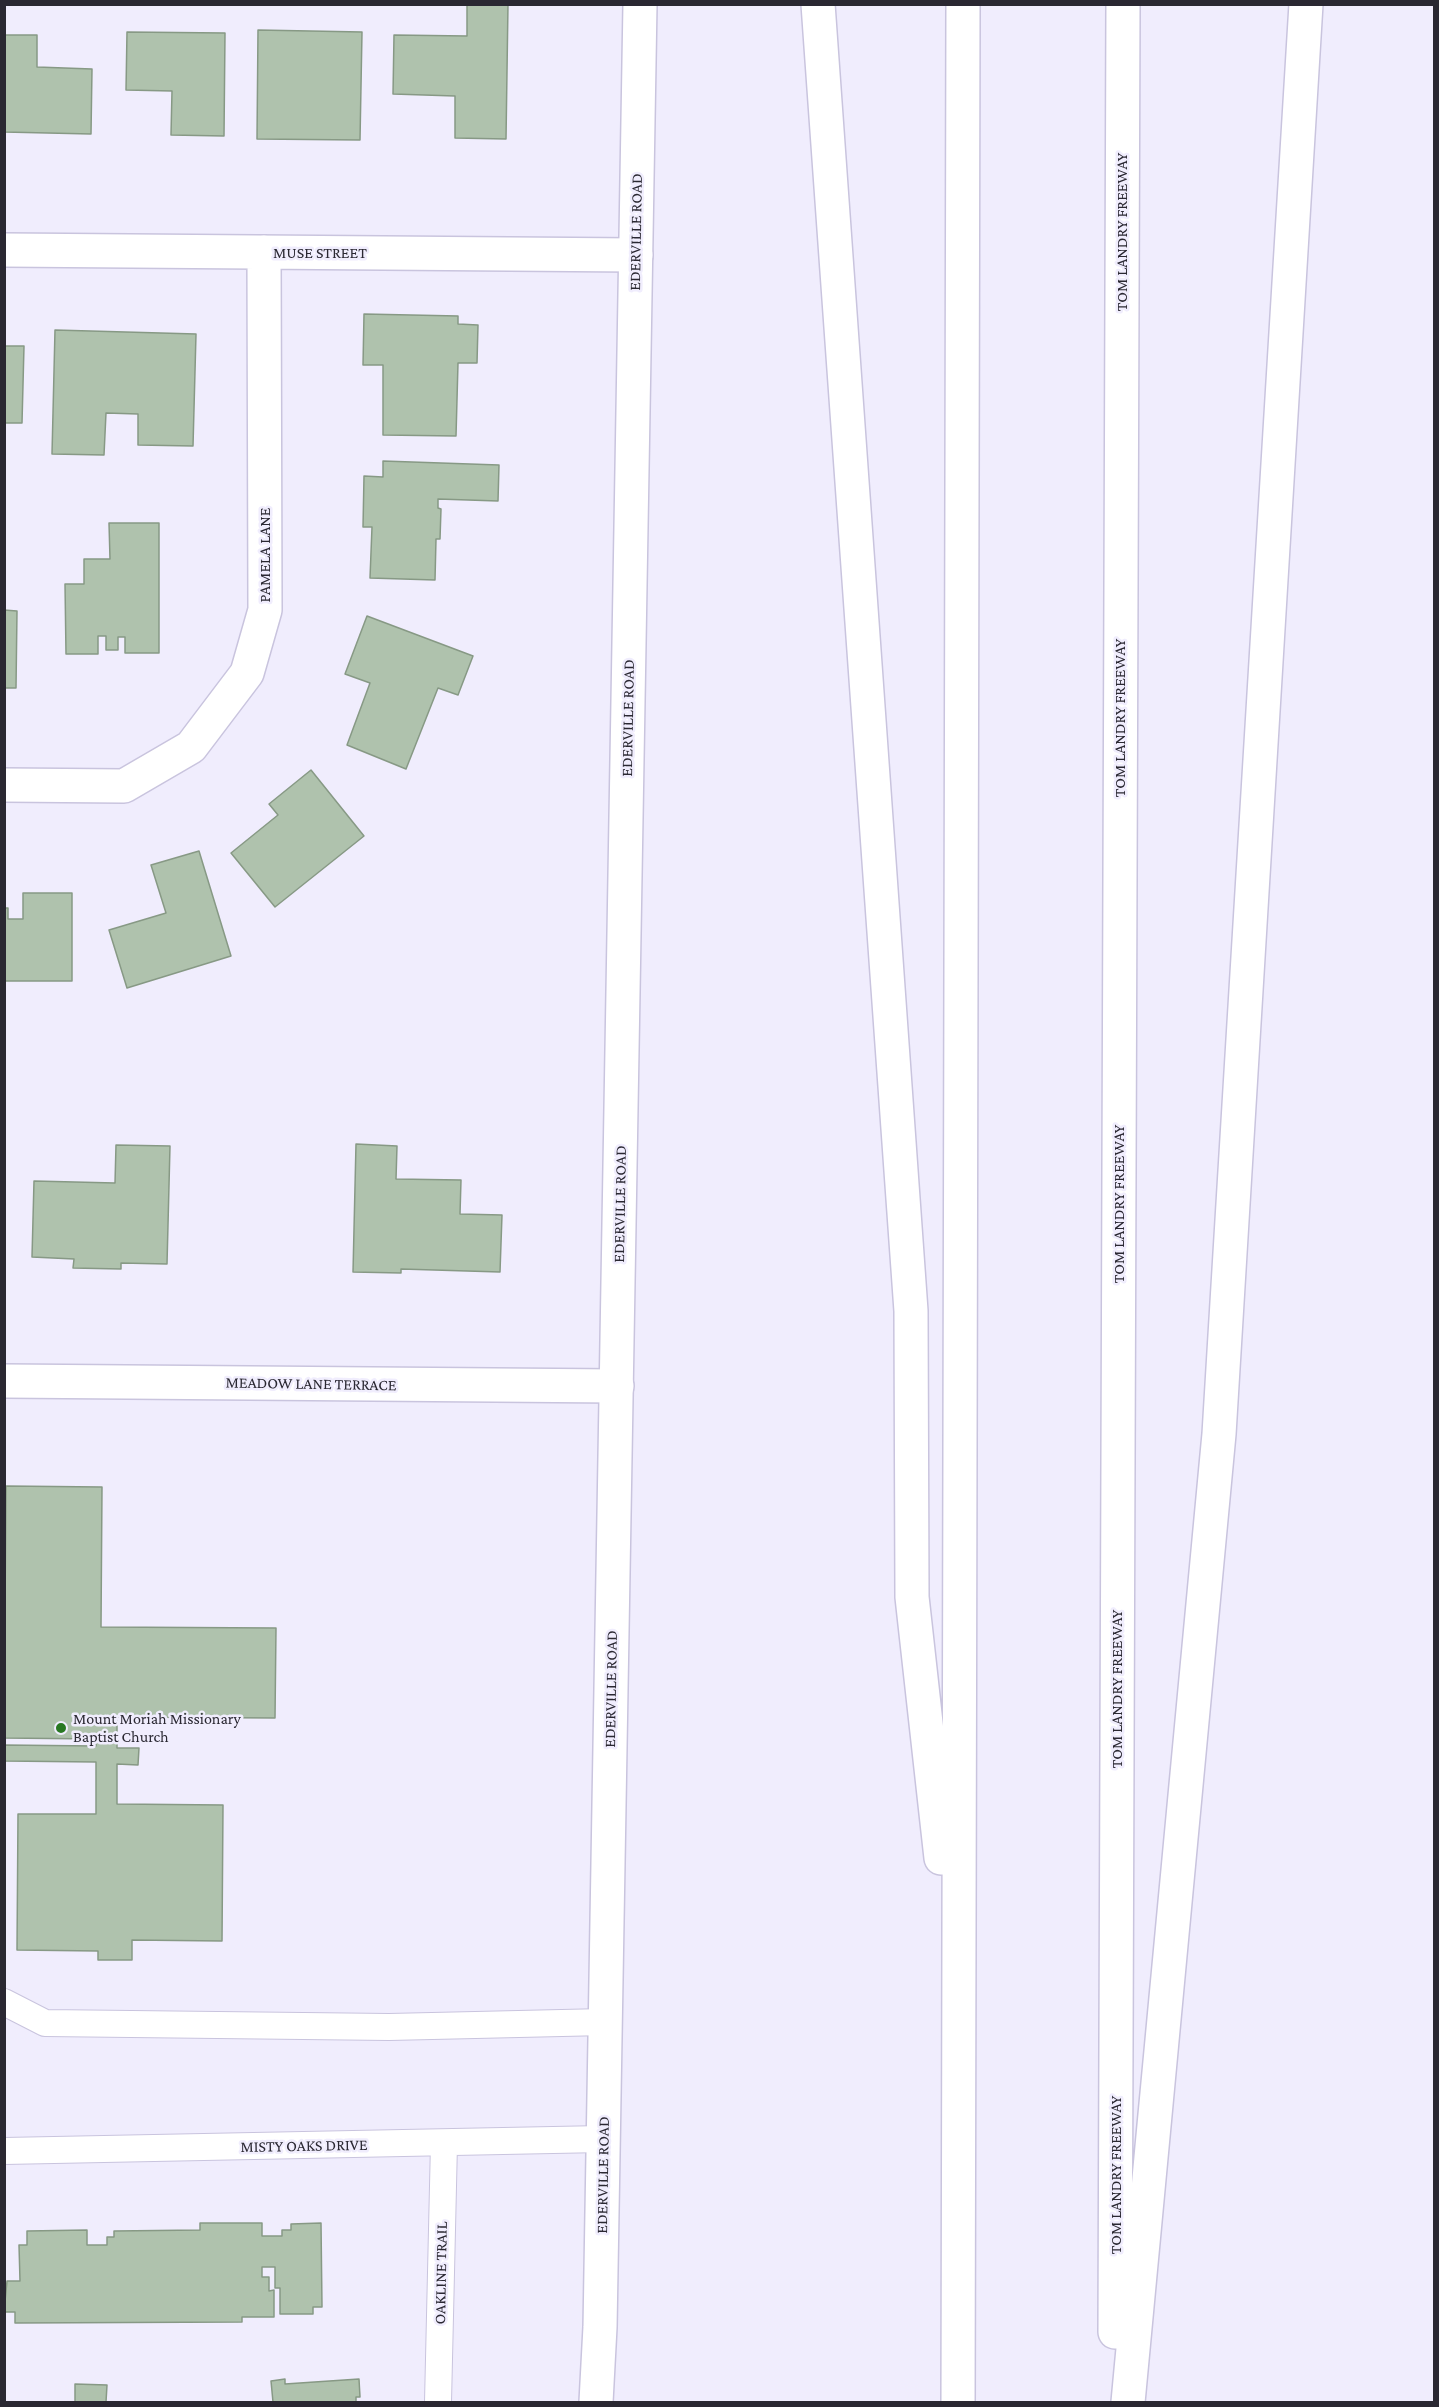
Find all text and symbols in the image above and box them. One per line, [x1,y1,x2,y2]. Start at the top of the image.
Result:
street label: TOM LANDRY FREEWAY [1112,153,1132,311]
street label: EDERVILLE ROAD [625,173,647,291]
street label: MUSE STREET [273,243,367,263]
street label: PAMELA LANE [255,508,275,602]
street label: TOM LANDRY FREEWAY [1110,639,1130,797]
street label: EDERVILLE ROAD [617,659,639,777]
street label: TOM LANDRY FREEWAY [1109,1125,1129,1283]
street label: EDERVILLE ROAD [609,1145,631,1263]
street label: MEADOW LANE TERRACE [225,1373,397,1395]
street label: TOM LANDRY FREEWAY [1107,1610,1127,1768]
street label: EDERVILLE ROAD [600,1630,622,1748]
place label: Mount Moriah Missionary Baptist Church [73,1709,241,1747]
marker: Mount Moriah Missionary Baptist Church [54,1721,68,1735]
street label: TOM LANDRY FREEWAY [1106,2096,1126,2254]
street label: EDERVILLE ROAD [592,2116,614,2234]
street label: MISTY OAKS DRIVE [240,2135,368,2157]
street label: OAKLINE TRAIL [431,2221,451,2325]

